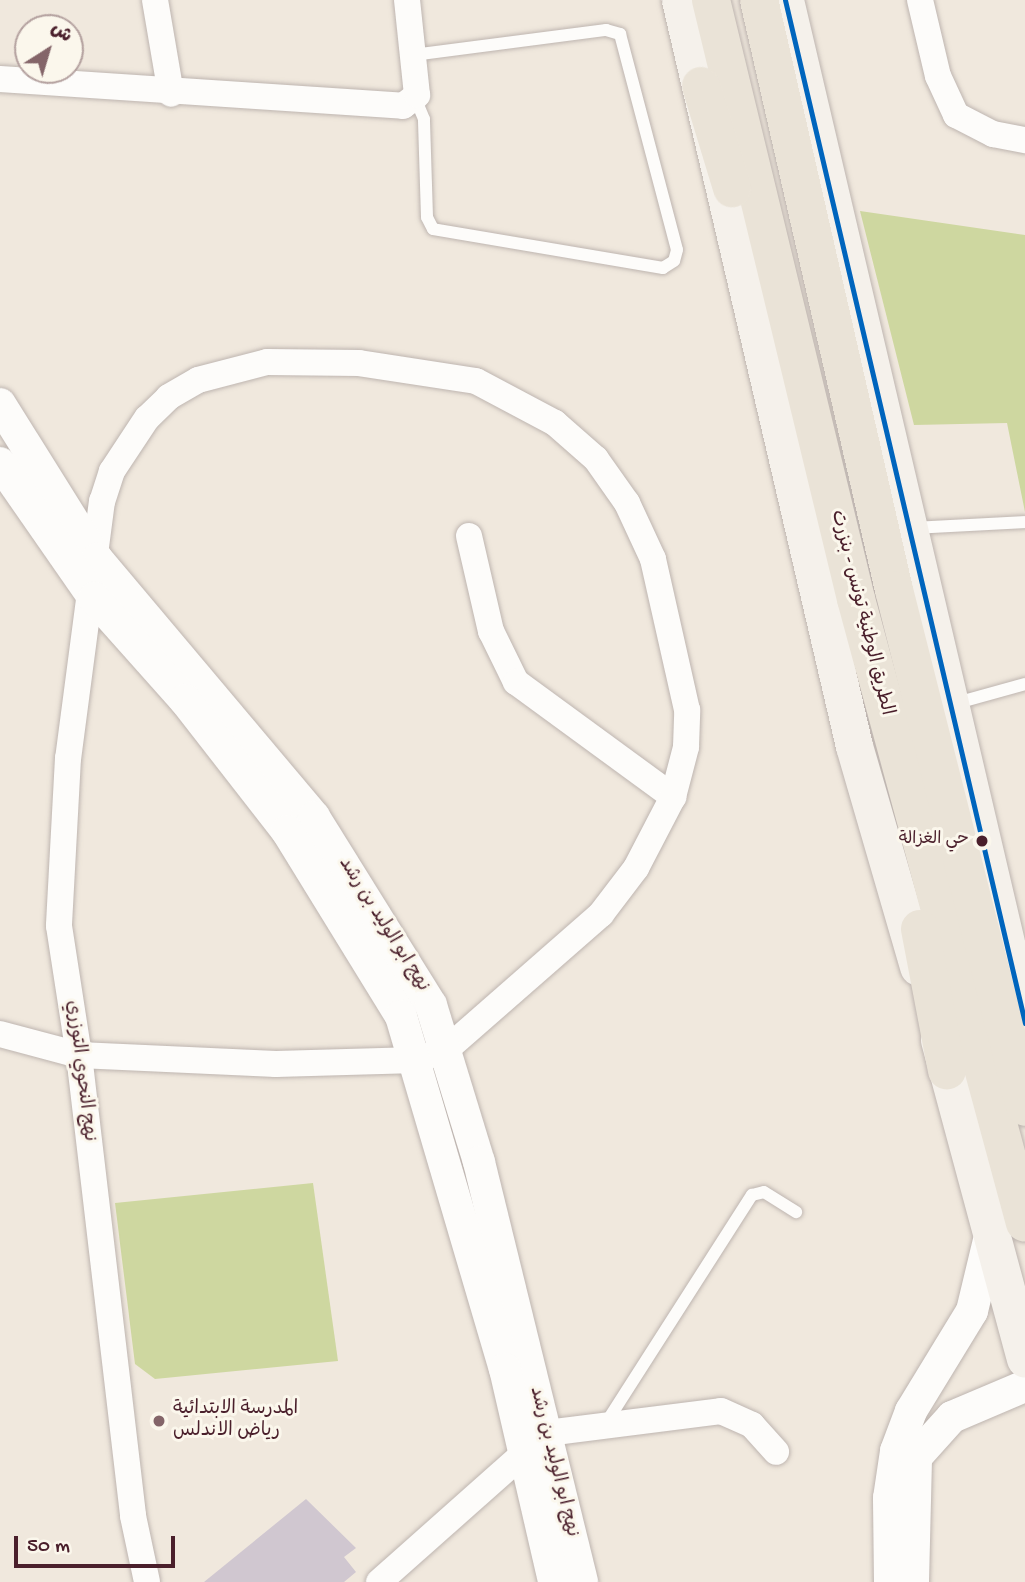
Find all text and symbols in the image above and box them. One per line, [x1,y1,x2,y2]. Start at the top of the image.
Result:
north arrow [14,14,84,84]
text: ش [45,18,76,49]
street label: الطريق الوطنية تونس - بنزرت [824,508,898,718]
place label: حي الغزالة [899,831,969,851]
marker: حي الغزالة [975,834,989,848]
street label: نهج ابو الوليد بن رشد [333,854,433,996]
street label: نهج النحوي التوزري [60,999,100,1143]
street label: نهج ابو الوليد بن رشد [523,1385,583,1539]
place label: المدرسة الابتدائية رياض الاندلس [173,1399,298,1443]
marker: المدرسة الابتدائية رياض الاندلس [151,1413,167,1429]
scale bar [18,1522,178,1566]
text: 50 m [27,1535,70,1560]

